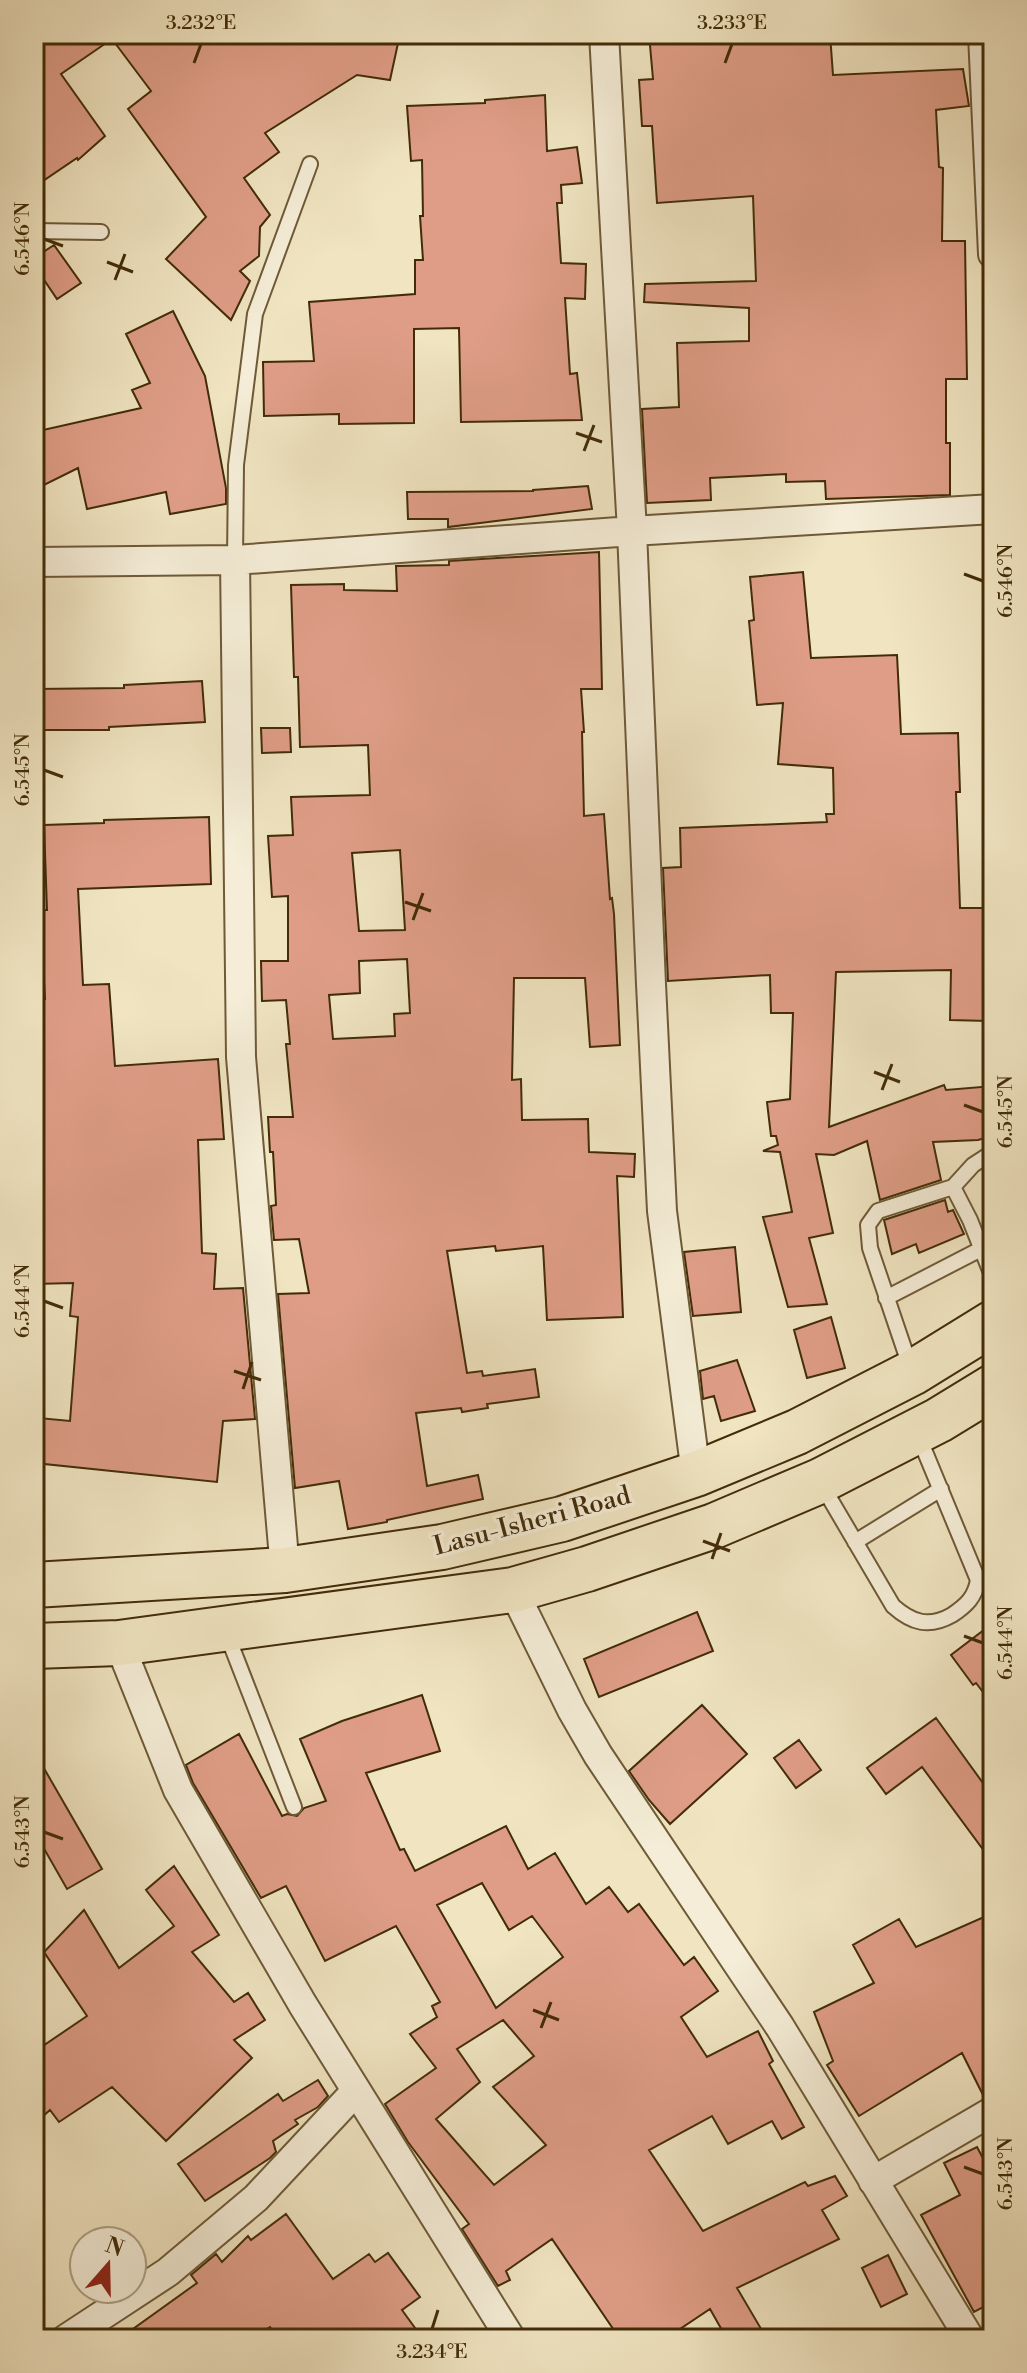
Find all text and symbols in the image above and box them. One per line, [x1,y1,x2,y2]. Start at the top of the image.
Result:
text: 3.232°E [166,11,236,36]
text: 3.233°E [697,11,767,36]
text: 6.546°N [11,202,36,276]
text: 6.546°N [994,544,1019,618]
text: 6.545°N [11,733,36,807]
text: 6.545°N [994,1075,1019,1149]
text: 6.544°N [11,1264,36,1338]
street label: Lasu-Isheri Road [430,1479,634,1563]
text: 6.544°N [994,1606,1019,1680]
text: 6.543°N [11,1795,36,1869]
text: 6.543°N [994,2137,1019,2211]
north arrow [68,2225,148,2305]
text: N [102,2232,128,2263]
text: 3.234°E [396,2340,468,2365]

